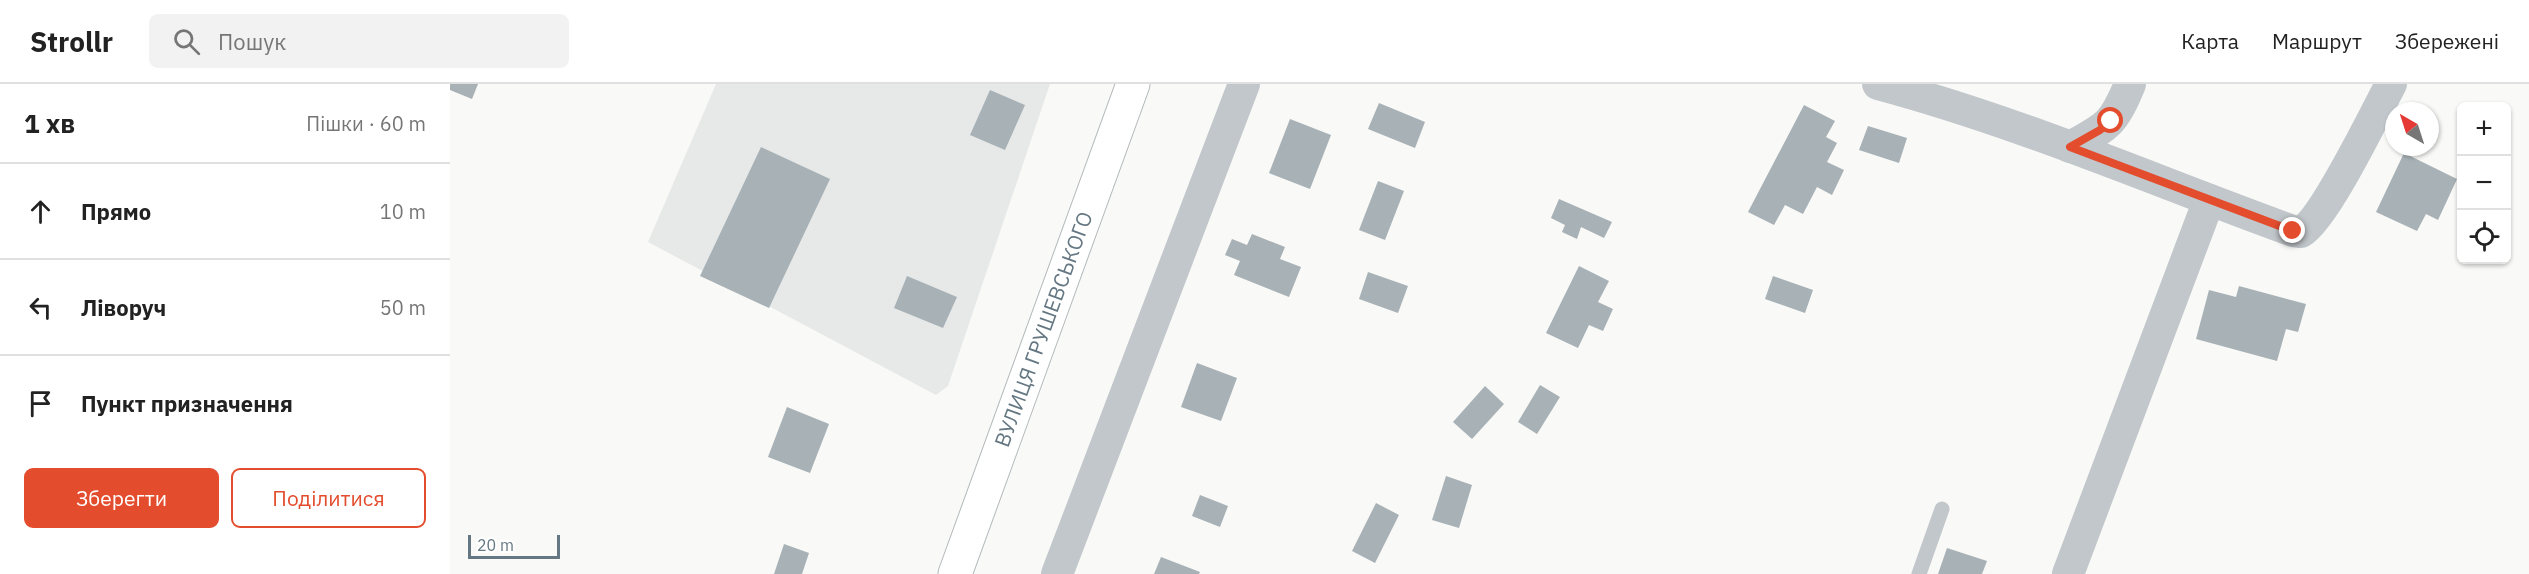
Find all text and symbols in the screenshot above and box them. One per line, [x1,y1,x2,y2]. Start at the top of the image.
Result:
search box [149,14,569,68]
text: Strollr [30,23,113,60]
icon: search [170,25,203,58]
text: Пошук [218,27,286,56]
text: Карта [2181,27,2239,55]
text: Маршрут [2272,27,2362,55]
text: Збережені [2395,27,2499,55]
north arrow [2385,102,2439,156]
map controls [2457,102,2511,264]
button: + [2457,102,2511,156]
text: 1 хв [24,106,75,140]
route start [2097,107,2123,133]
text: Пішки · 60 m [306,110,426,137]
button: − [2457,156,2511,210]
icon: ahead [24,195,57,228]
text: Прямо [81,197,151,226]
text: 10 m [380,198,426,225]
street label: ВУЛИЦЯ ГРУШЕВСЬКОГО [987,207,1099,451]
button: locate [2457,210,2511,264]
route end [2279,217,2305,243]
icon: left [24,291,57,324]
text: Ліворуч [81,293,166,322]
text: 50 m [380,294,426,321]
icon: arrive [24,387,57,420]
text: Пункт призначення [81,389,293,418]
button: Зберегти [24,468,219,528]
button: Поділитися [231,468,426,528]
scale bar [468,532,560,560]
text: 20 m [477,535,514,555]

